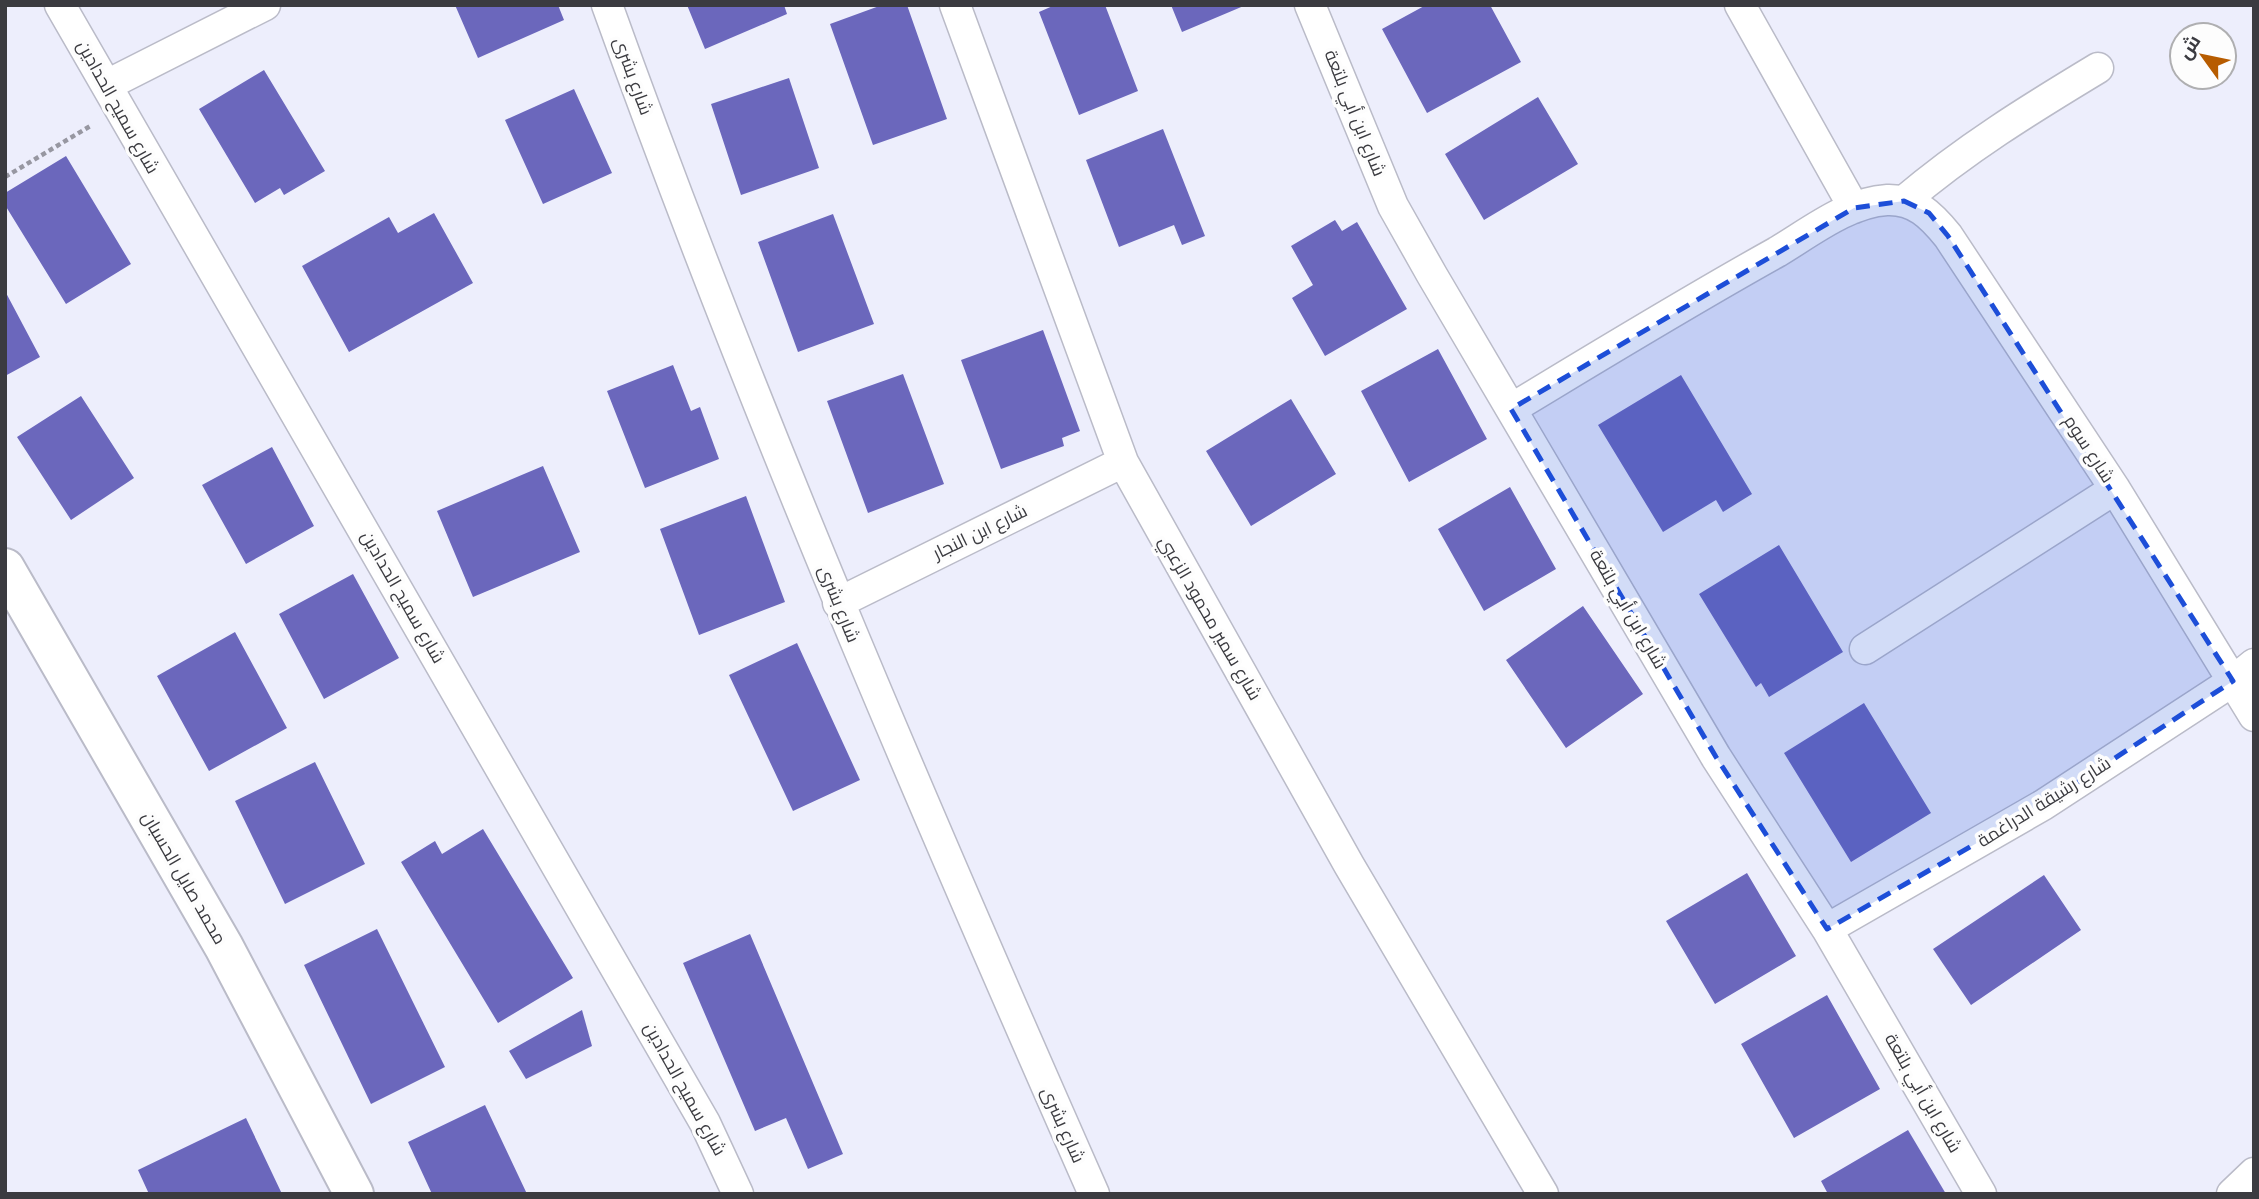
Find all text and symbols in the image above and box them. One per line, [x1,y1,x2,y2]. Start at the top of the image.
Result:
north arrow [2168,21,2238,91]
text: ش [2171,29,2206,64]
street label: شارع بشرى [608,33,659,118]
street label: شارع سميح الحدادين [71,36,166,178]
street label: شارع ابن أبي بلتعة [1317,46,1392,180]
street label: شارع سوم [2058,410,2121,487]
street label: شارع ابن النجار [927,498,1031,566]
street label: شارع سميح الحدادين [355,526,452,668]
street label: شارع سمير محمود الزعبي [1151,531,1268,706]
street label: شارع ابن أبي بلتعة [1582,544,1673,674]
street label: شارع بشرى [813,562,866,646]
street label: شارع رشيقة الدراغمة [1972,750,2115,853]
street label: محمد صايل الحسبان [137,807,233,948]
street label: شارع سميح الحدادين [638,1018,733,1160]
street label: شارع ابن أبي بلتعة [1877,1028,1968,1158]
street label: شارع بشرى [1036,1083,1091,1167]

